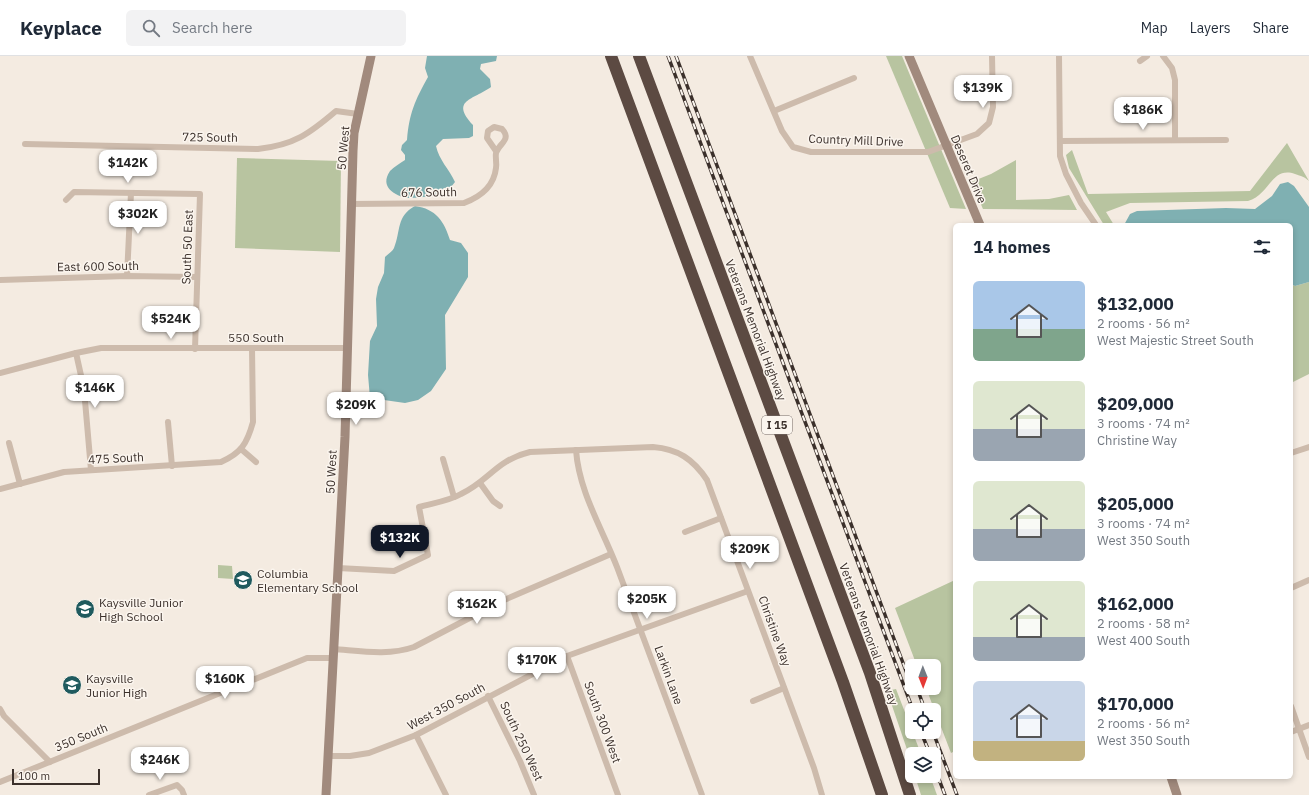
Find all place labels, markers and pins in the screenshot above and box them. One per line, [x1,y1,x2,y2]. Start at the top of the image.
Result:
pin: $139K [955,75,1011,109]
pin: $186K [1115,97,1171,131]
pin: $142K [100,150,156,184]
pin: $302K [110,201,166,235]
pin: $524K [143,306,199,340]
pin: $146K [67,375,123,409]
pin: $209K [328,392,384,426]
pin: $132K [372,525,428,559]
pin: $209K [722,536,778,570]
place label: Columbia Elementary School [257,566,358,595]
school or university icon: Columbia Elementary School [232,569,254,591]
pin: $205K [619,586,675,620]
pin: $162K [449,591,505,625]
place label: Kaysville Junior High School [99,595,184,624]
school or university icon: Kaysville Junior High School [74,598,96,620]
pin: $170K [509,647,565,681]
pin: $160K [197,666,253,700]
place label: Kaysville Junior High [86,671,147,700]
school or university icon: Kaysville Junior High [61,674,83,696]
pin: $246K [132,747,188,781]

